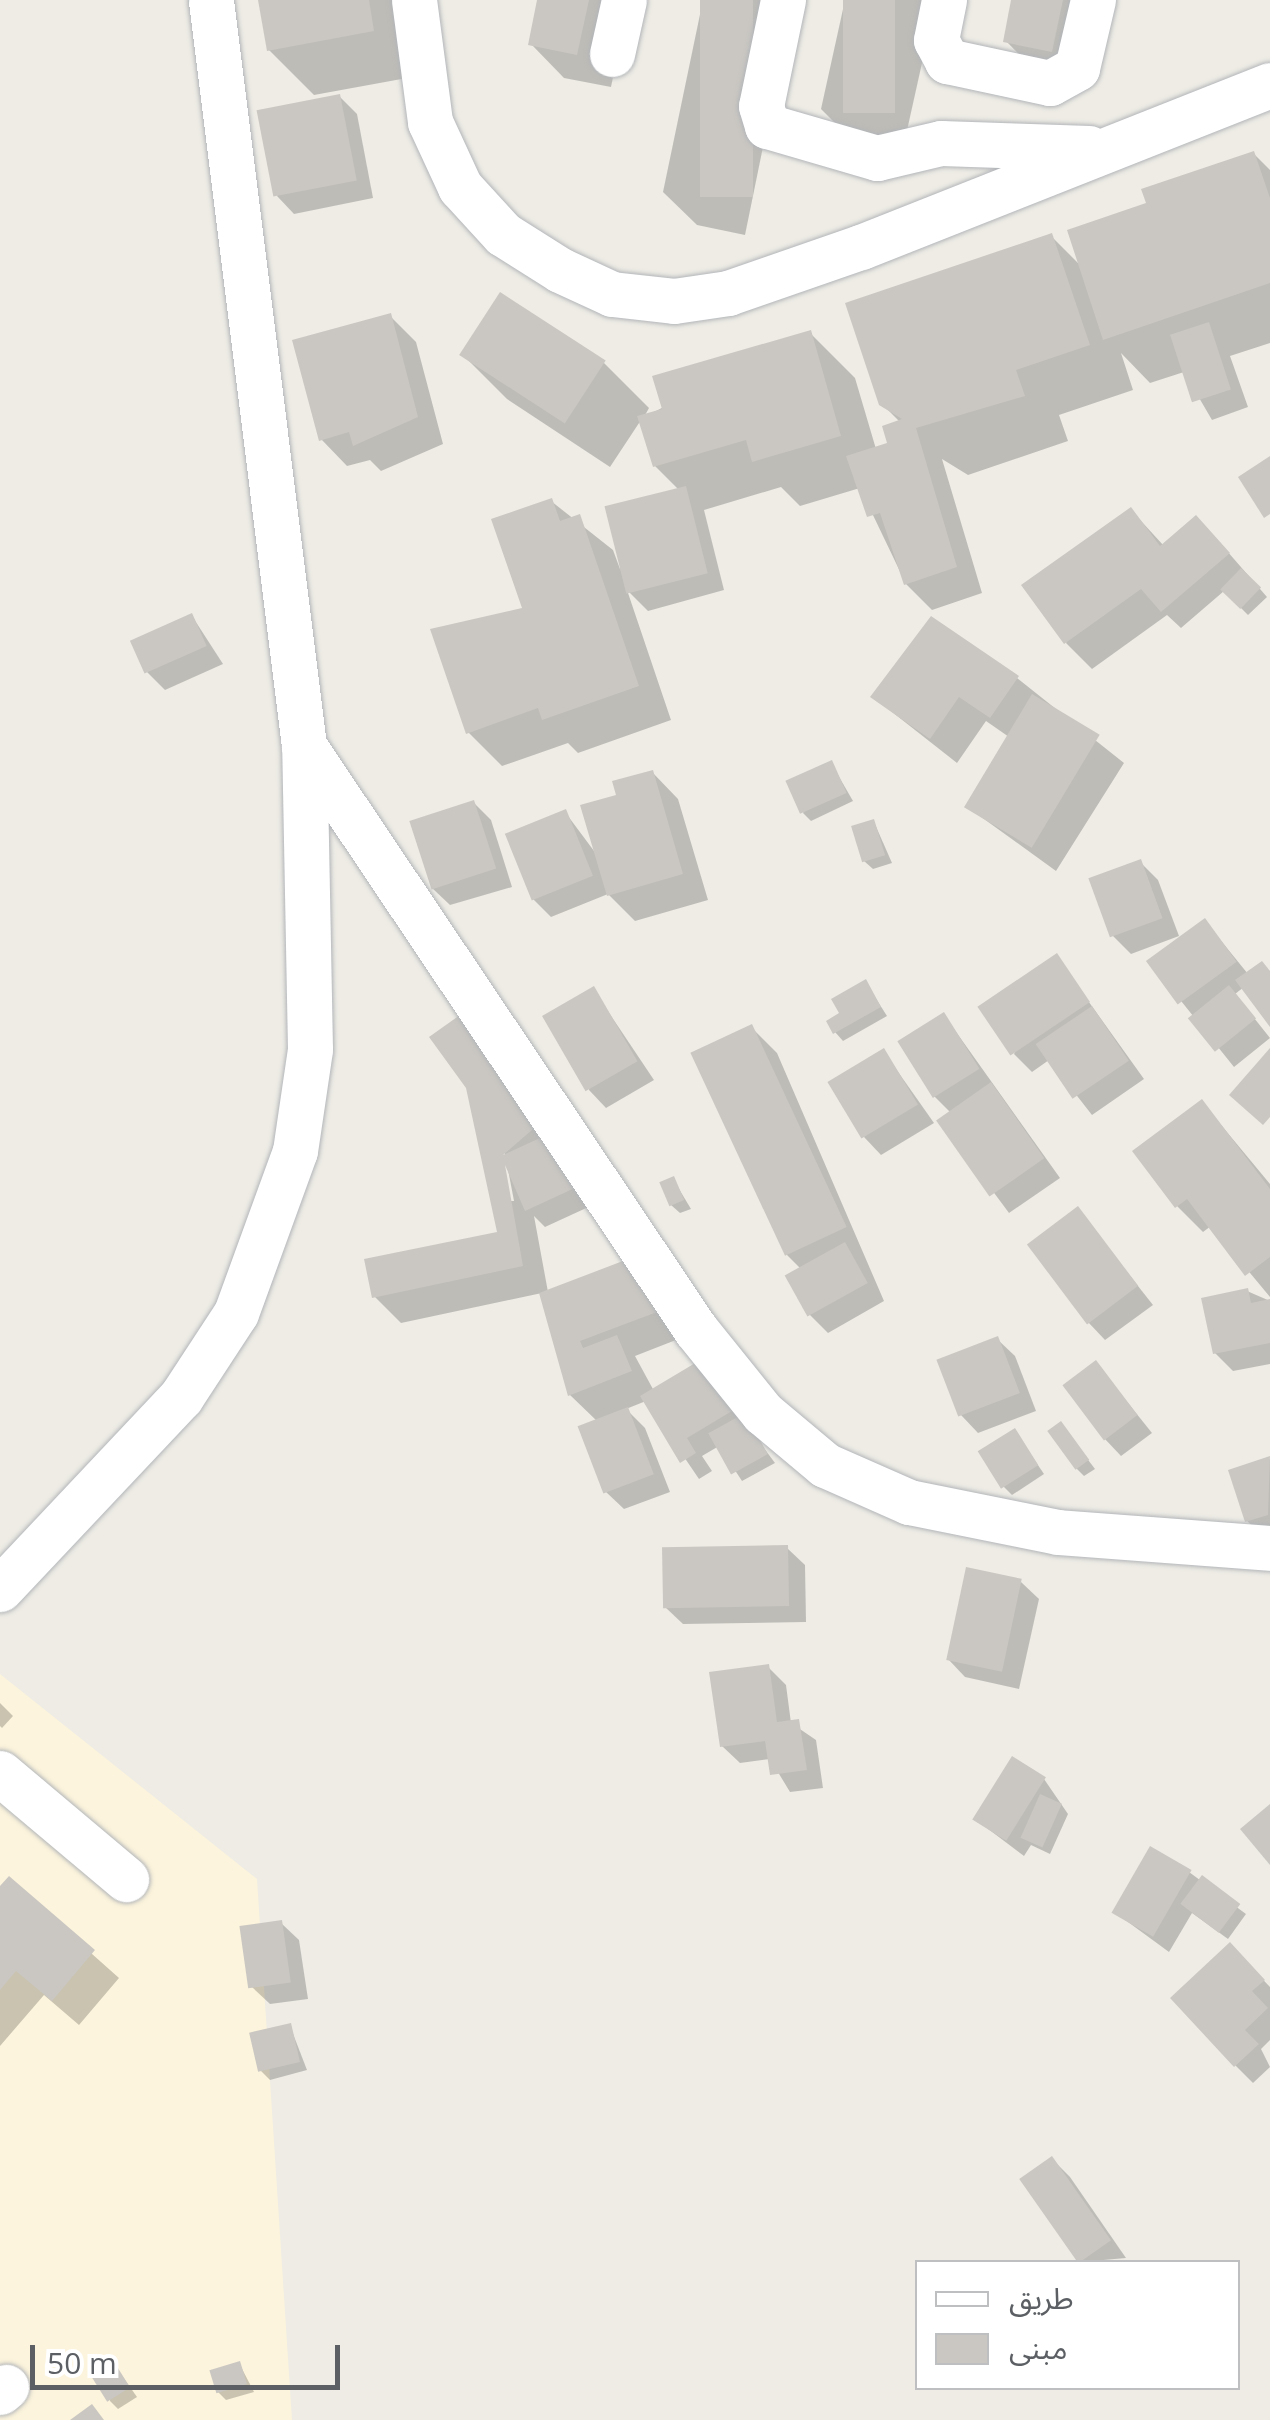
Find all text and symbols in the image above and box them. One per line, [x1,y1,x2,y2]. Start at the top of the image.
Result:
legend [915,2260,1240,2390]
text: طريق [1009,2277,1074,2318]
scale bar [35,2325,345,2387]
text: مبنى [1009,2327,1067,2368]
text: 50 m [47,2342,117,2383]

